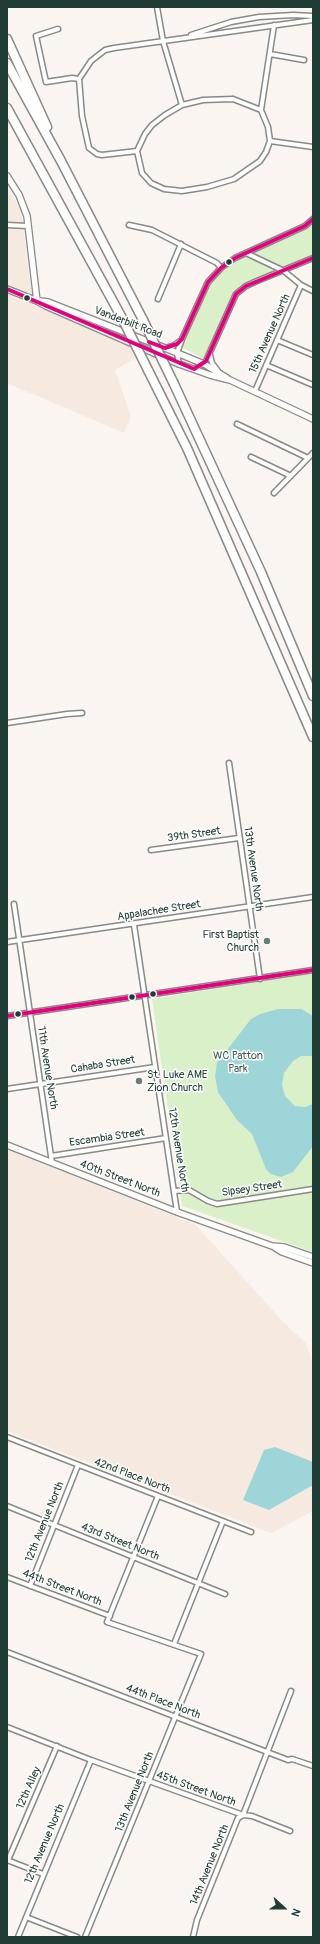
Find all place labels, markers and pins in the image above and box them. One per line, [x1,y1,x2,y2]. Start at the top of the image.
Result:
unlabelled marker [224,257,234,267]
unlabelled marker [22,293,32,303]
place label: First Baptist Church [202,928,259,954]
marker: First Baptist Church [262,936,272,946]
unlabelled marker [148,989,158,999]
unlabelled marker [127,992,137,1002]
unlabelled marker [13,1009,23,1019]
place label: St. Luke AME Zion Church [147,1068,208,1094]
marker: St. Luke AME Zion Church [134,1076,144,1086]

